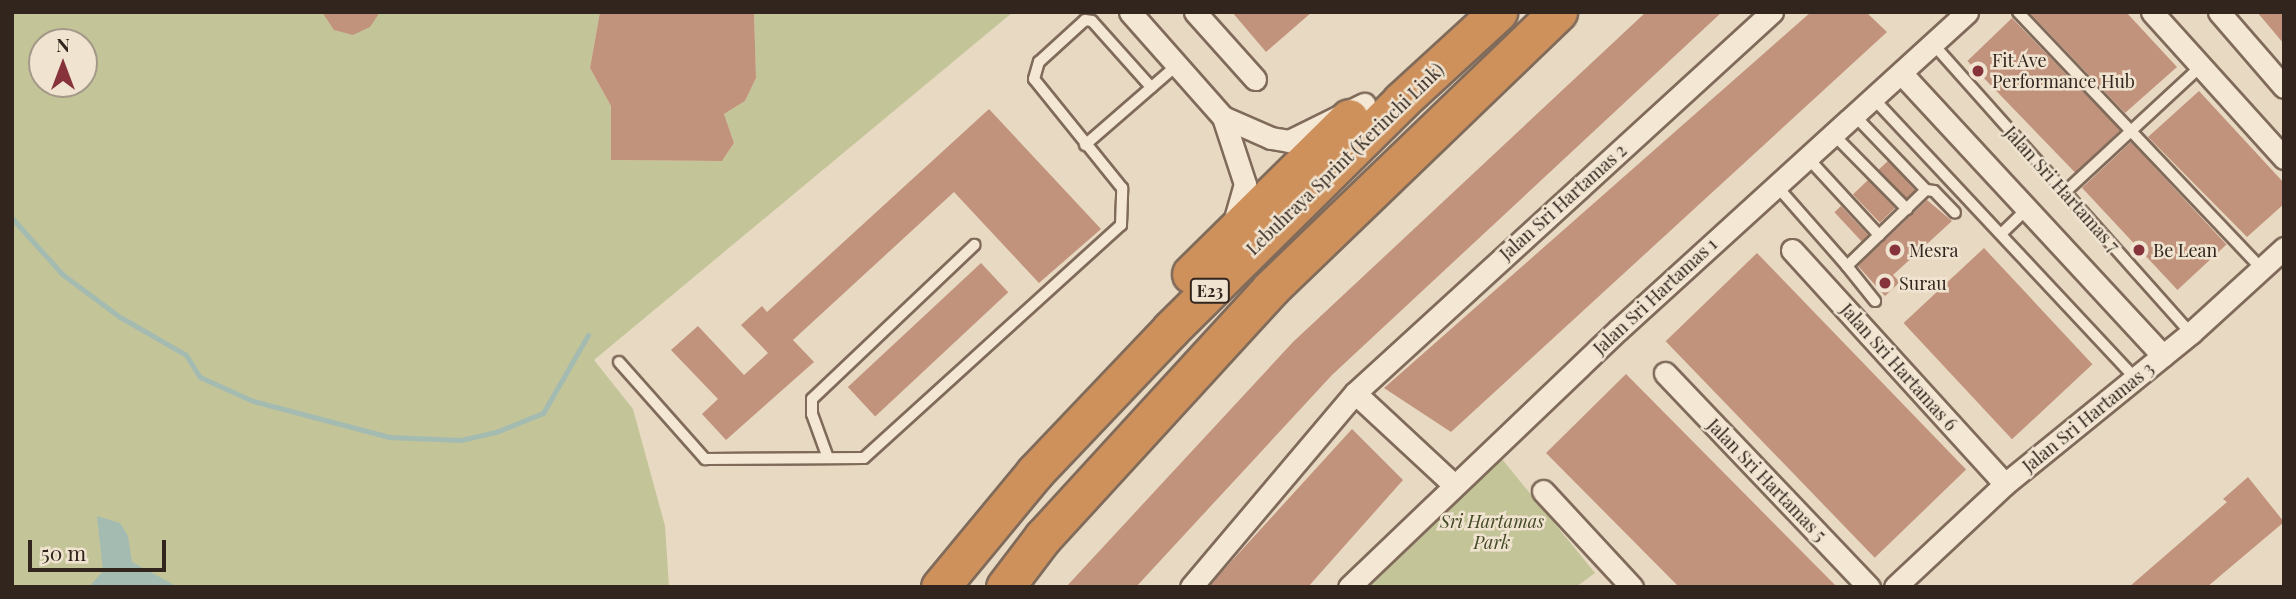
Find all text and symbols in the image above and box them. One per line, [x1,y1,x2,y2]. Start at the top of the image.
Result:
north arrow [28,28,98,98]
text: N [56,31,70,57]
place label: Fit Ave Performance Hub [1992,50,2135,92]
street label: Lebuhraya Sprint (Kerinchi Link) [1242,59,1448,259]
marker: Fit Ave Performance Hub [1970,63,1986,79]
street label: Jalan Sri Hartamas 7 [2000,122,2124,256]
street label: Jalan Sri Hartamas 2 [1495,139,1631,265]
street label: Jalan Sri Hartamas 1 [1589,233,1721,359]
place label: Mesra [1909,239,1958,261]
place label: Be Lean [2153,239,2217,261]
marker: Mesra [1887,242,1903,258]
marker: Be Lean [2131,242,2147,258]
place label: Surau [1899,272,1947,294]
marker: Surau [1877,275,1893,291]
road number: E23 [1189,278,1231,304]
street label: Jalan Sri Hartamas 6 [1836,299,1962,435]
street label: Jalan Sri Hartamas 3 [2018,357,2158,477]
street label: Jalan Sri Hartamas 5 [1703,414,1831,546]
park label: Sri Hartamas Park [1440,511,1544,554]
scale bar [32,526,170,570]
text: 50 m [41,538,86,566]

